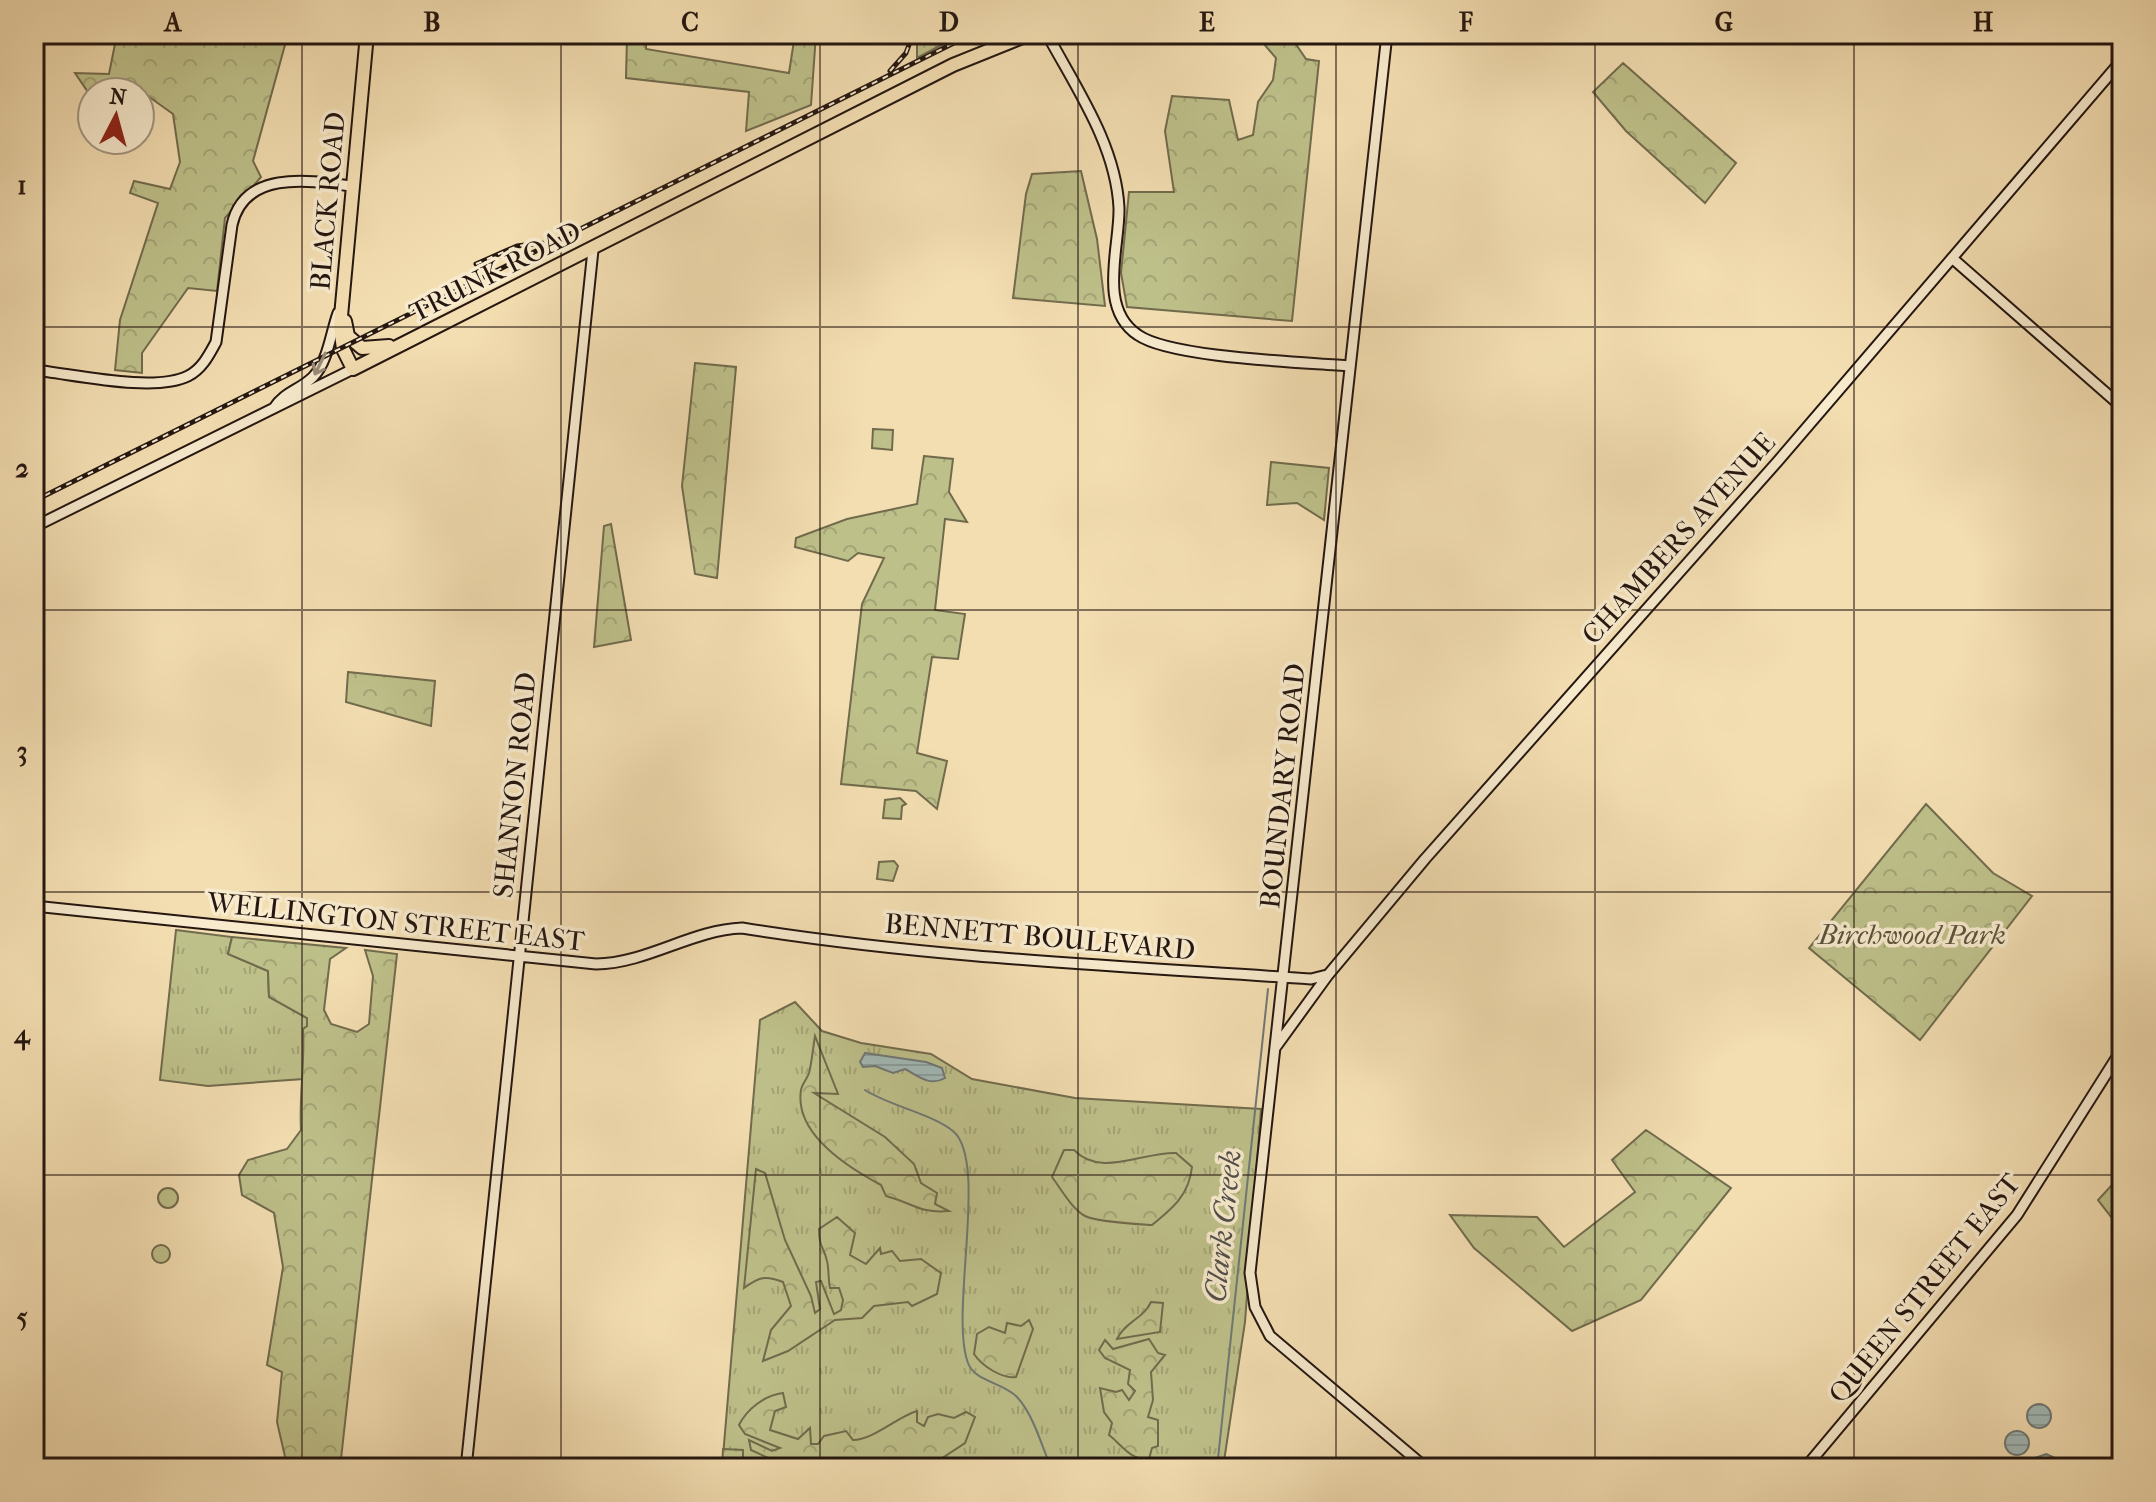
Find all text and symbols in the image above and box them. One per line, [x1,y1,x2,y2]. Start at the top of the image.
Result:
text: A [163,7,183,38]
text: B [424,7,441,38]
text: C [681,7,699,38]
text: D [939,7,959,38]
text: E [1199,7,1215,38]
text: F [1458,7,1473,38]
text: G [1715,7,1733,38]
text: H [1973,7,1994,38]
north arrow [76,76,156,156]
text: N [108,83,128,111]
street label: BLACK ROAD [303,111,352,292]
text: 1 [17,170,27,201]
street label: TRUNK ROAD [404,214,587,329]
one-way arrow [312,352,327,376]
street label: CHAMBERS AVENUE [1575,426,1782,651]
text: 2 [15,453,29,484]
street label: BOUNDARY ROAD [1253,662,1312,910]
street label: SHANNON ROAD [486,671,543,899]
text: 3 [17,736,27,767]
street label: WELLINGTON STREET EAST [205,885,587,958]
street label: BENNETT BOULEVARD [883,906,1196,967]
park label: Birchwood Park [1816,918,2006,951]
text: 4 [13,1019,31,1051]
water label: Clark Creek [1198,1148,1249,1304]
street label: QUEEN STREET EAST [1822,1166,2028,1410]
text: 5 [16,1302,28,1333]

